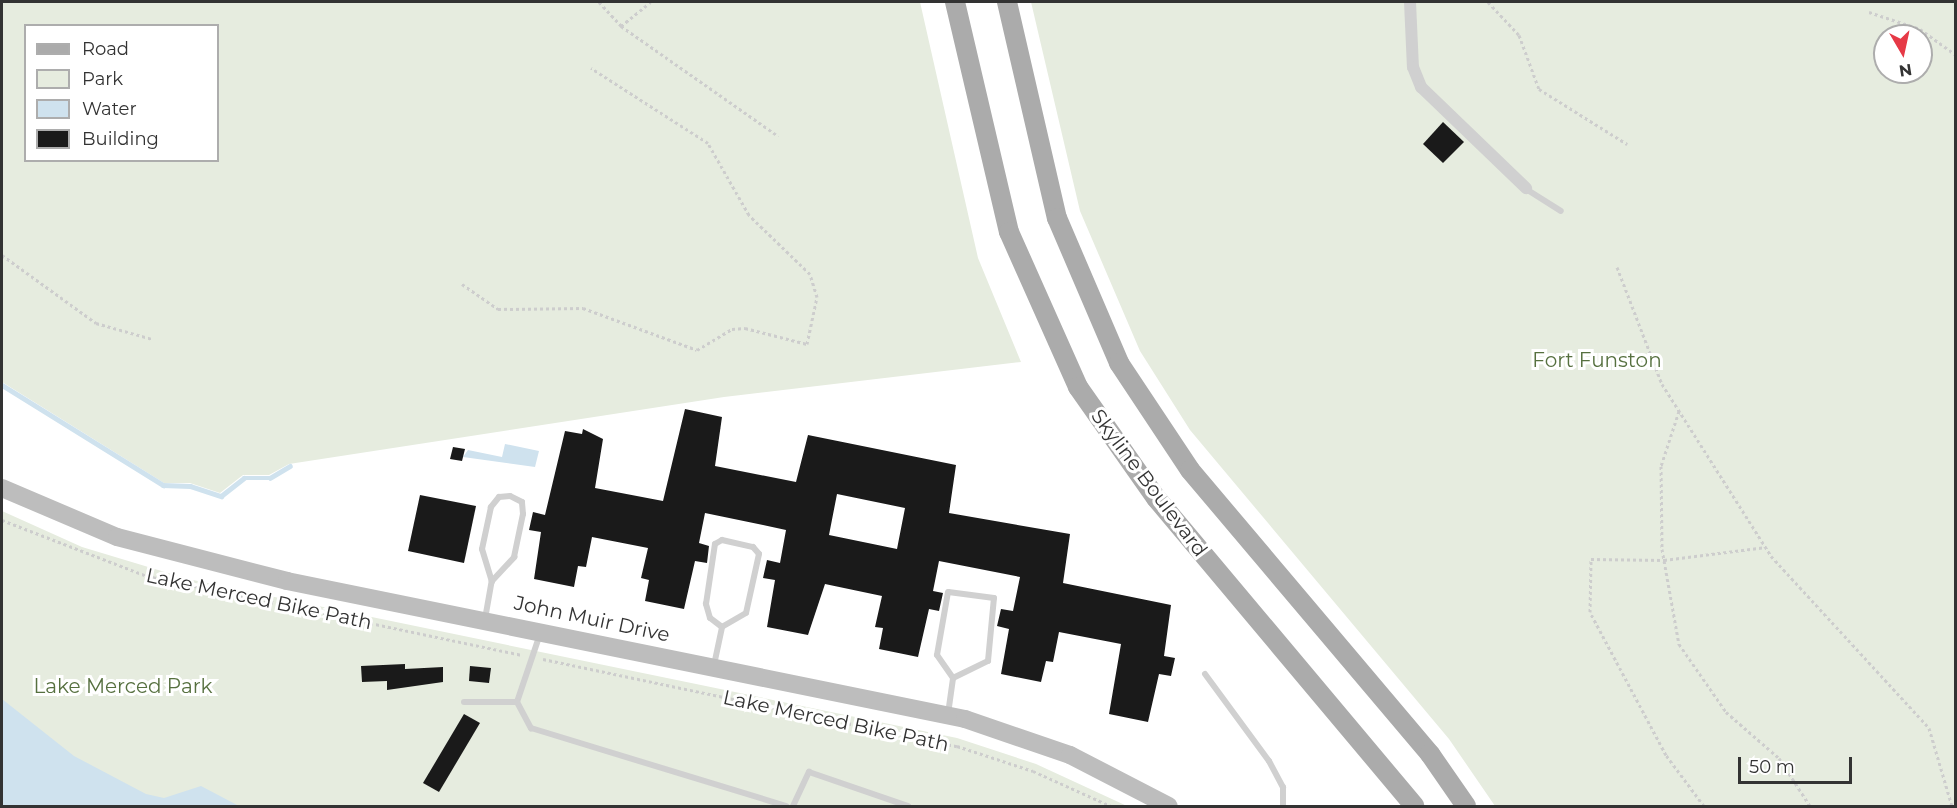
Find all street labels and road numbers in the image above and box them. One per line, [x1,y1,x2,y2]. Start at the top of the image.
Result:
street label: Skyline Boulevard [1086,405,1212,561]
street label: Lake Merced Bike Path [144,563,374,635]
street label: John Muir Drive [512,591,672,647]
street label: Lake Merced Bike Path [721,685,951,757]

